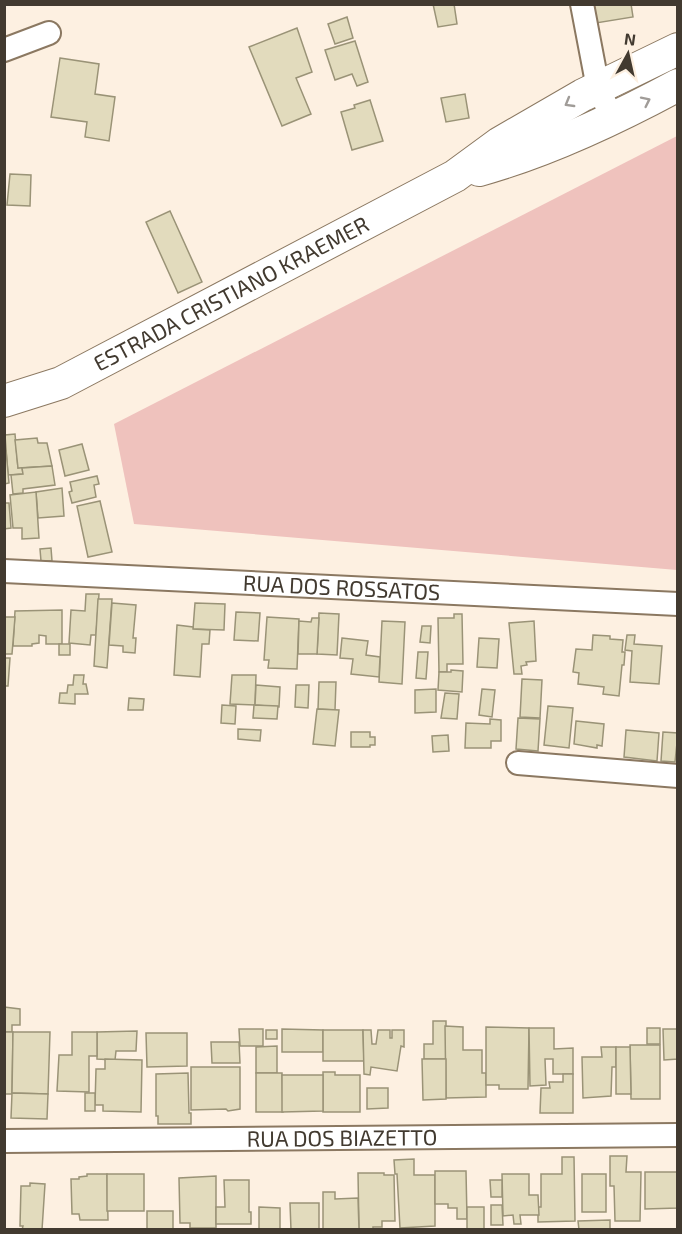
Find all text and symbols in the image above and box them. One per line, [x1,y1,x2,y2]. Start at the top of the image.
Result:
north arrow [598,24,658,84]
text: N [623,28,637,49]
one-way arrow [564,96,575,108]
one-way arrow [639,96,650,108]
street label: ESTRADA CRISTIANO KRAEMER [89,210,373,376]
street label: RUA DOS ROSSATOS [242,569,441,604]
street label: RUA DOS BIAZETTO [247,1123,437,1151]

